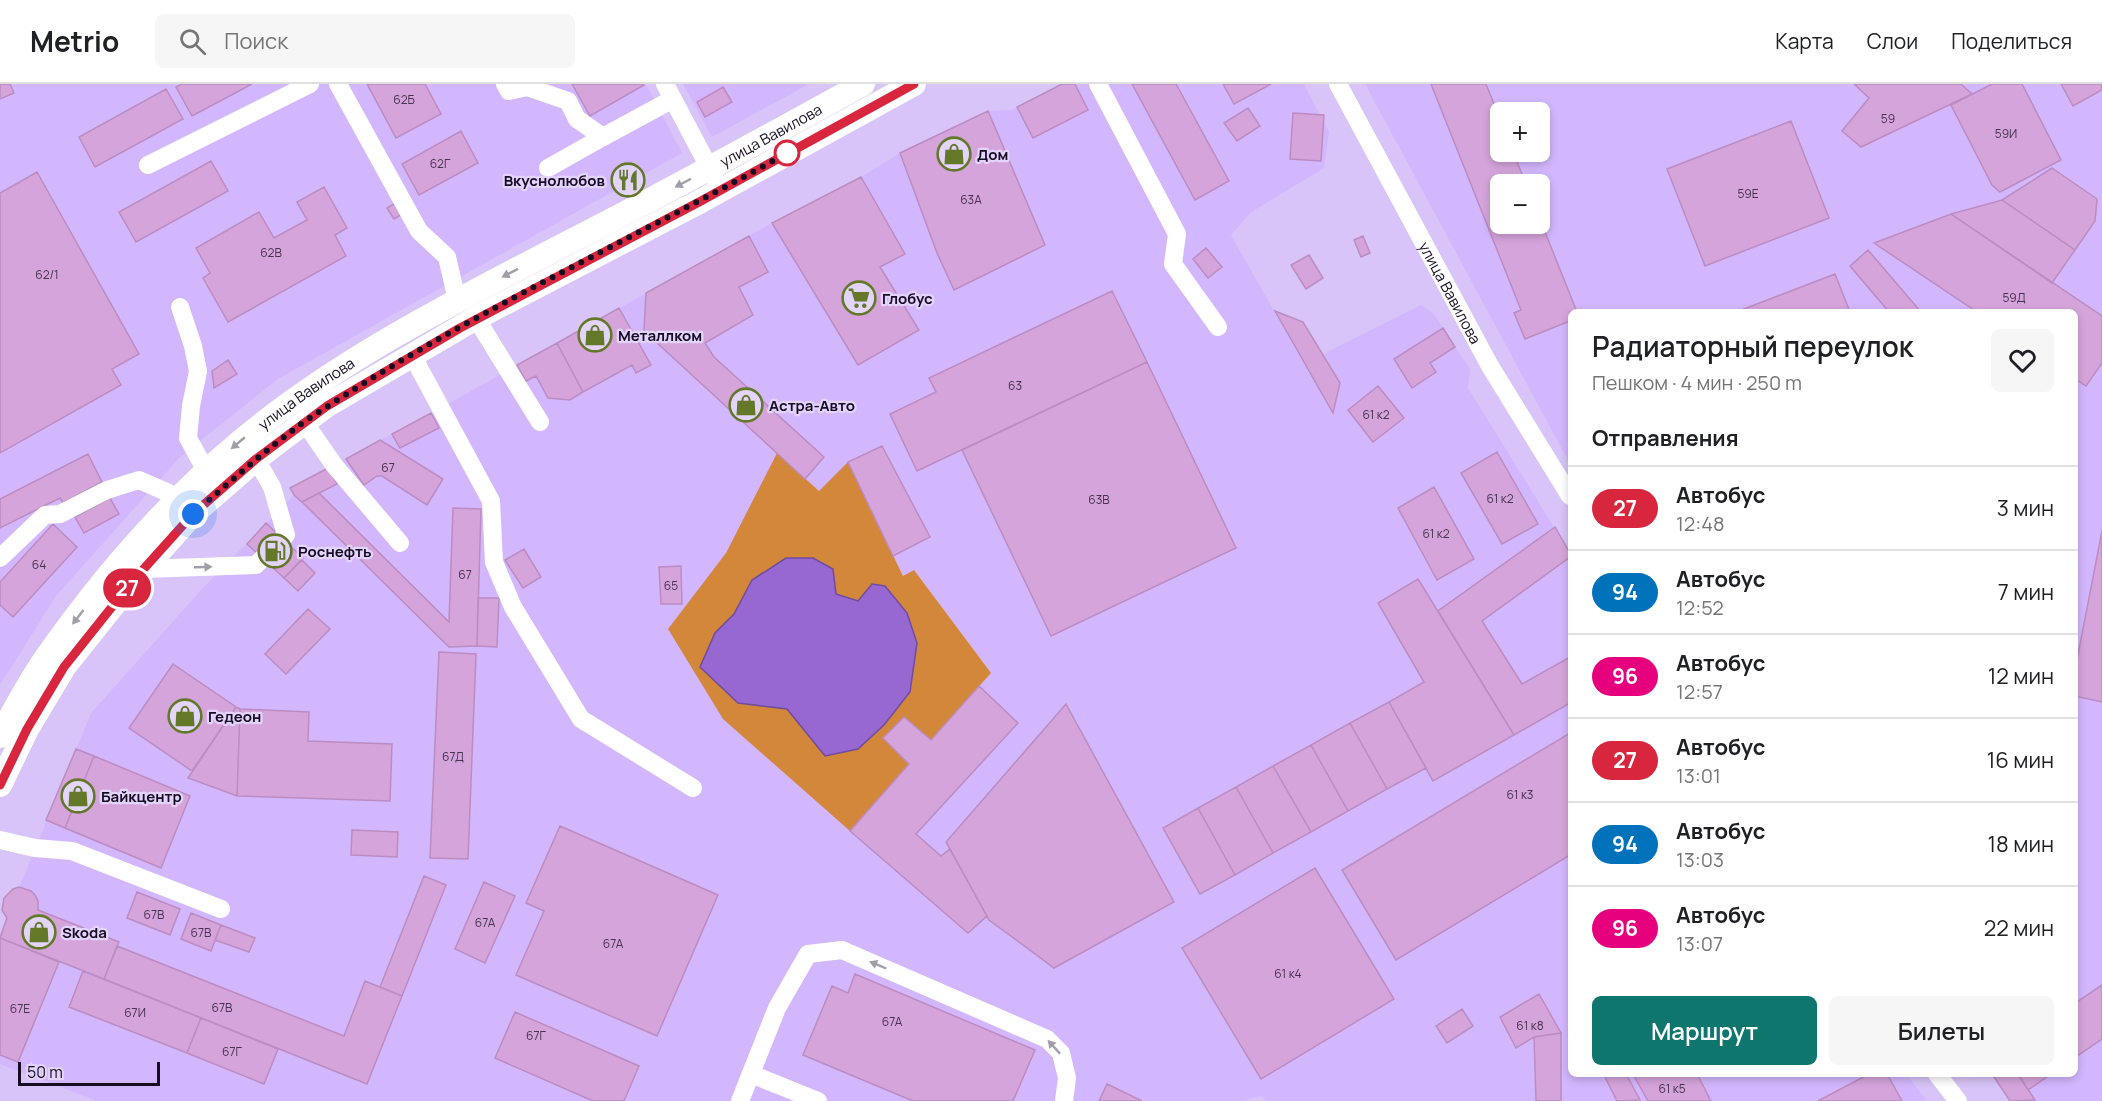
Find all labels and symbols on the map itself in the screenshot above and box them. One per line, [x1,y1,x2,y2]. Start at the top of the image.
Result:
house number: 62Б [393,91,415,108]
street label: улица Вавилова [716,98,826,171]
house number: 59 [1881,110,1895,127]
house number: 59И [1995,125,2017,142]
shop icon: Дом [936,136,972,172]
unlabelled marker [774,140,800,166]
place label: Дом [977,144,1008,165]
house number: 62Г [430,155,451,172]
restaurant icon: Вкуснолюбов [610,162,646,198]
place label: Вкуснолюбов [504,170,605,191]
one-way arrow [674,178,691,188]
house number: 59Е [1737,185,1759,202]
house number: 63А [960,191,982,208]
street label: улица Вавилова [1414,238,1487,348]
house number: 62В [260,244,282,261]
house number: 62/1 [35,266,59,283]
one-way arrow [501,268,518,278]
supermarket icon: Глобус [841,280,877,316]
place label: Глобус [882,288,933,309]
house number: 59Д [2002,289,2026,306]
shop icon: Металлком [577,317,613,353]
place label: Металлком [618,325,702,346]
street label: улица Вавилова [253,352,358,434]
house number: 63 [1008,377,1022,394]
shop icon: Астра-Авто [728,387,764,423]
place label: Астра-Авто [769,395,855,416]
house number: 61 к2 [1362,406,1390,423]
one-way arrow [230,437,246,450]
house number: 67 [381,459,395,476]
house number: 61 к2 [1486,490,1514,507]
house number: 63В [1088,491,1110,508]
your location [178,499,208,529]
house number: 61 к2 [1422,525,1450,542]
fuel station icon: Роснефть [257,533,293,569]
place label: Роснефть [298,541,371,562]
house number: 64 [32,556,46,573]
one-way arrow [193,562,212,571]
house number: 67 [458,566,472,583]
line badge: 27 [100,568,154,608]
house number: 65 [664,577,678,594]
one-way arrow [72,609,84,624]
shop icon: Гедеон [167,698,203,734]
place label: Гедеон [208,706,261,727]
house number: 67Д [442,748,464,765]
shop icon: Байкцентр [60,778,96,814]
place label: Байкцентр [101,786,182,807]
house number: 61 к3 [1507,786,1533,803]
house number: 67В [144,906,164,923]
shop icon: Skoda [21,914,57,950]
house number: 67А [475,914,496,931]
place label: Skoda [62,922,107,943]
house number: 67В [191,924,211,941]
house number: 67А [603,935,624,952]
one-way arrow [869,961,886,970]
house number: 61 к4 [1274,965,1302,982]
house number: 67В [212,999,232,1016]
house number: 67Е [10,1000,30,1017]
house number: 67И [124,1004,146,1021]
house number: 67А [882,1013,903,1030]
house number: 61 к8 [1516,1017,1544,1034]
house number: 67Г [526,1027,547,1044]
one-way arrow [1047,1039,1061,1054]
house number: 67Г [222,1043,243,1060]
scale bar [18,1059,160,1086]
house number: 61 к5 [1658,1080,1686,1097]

